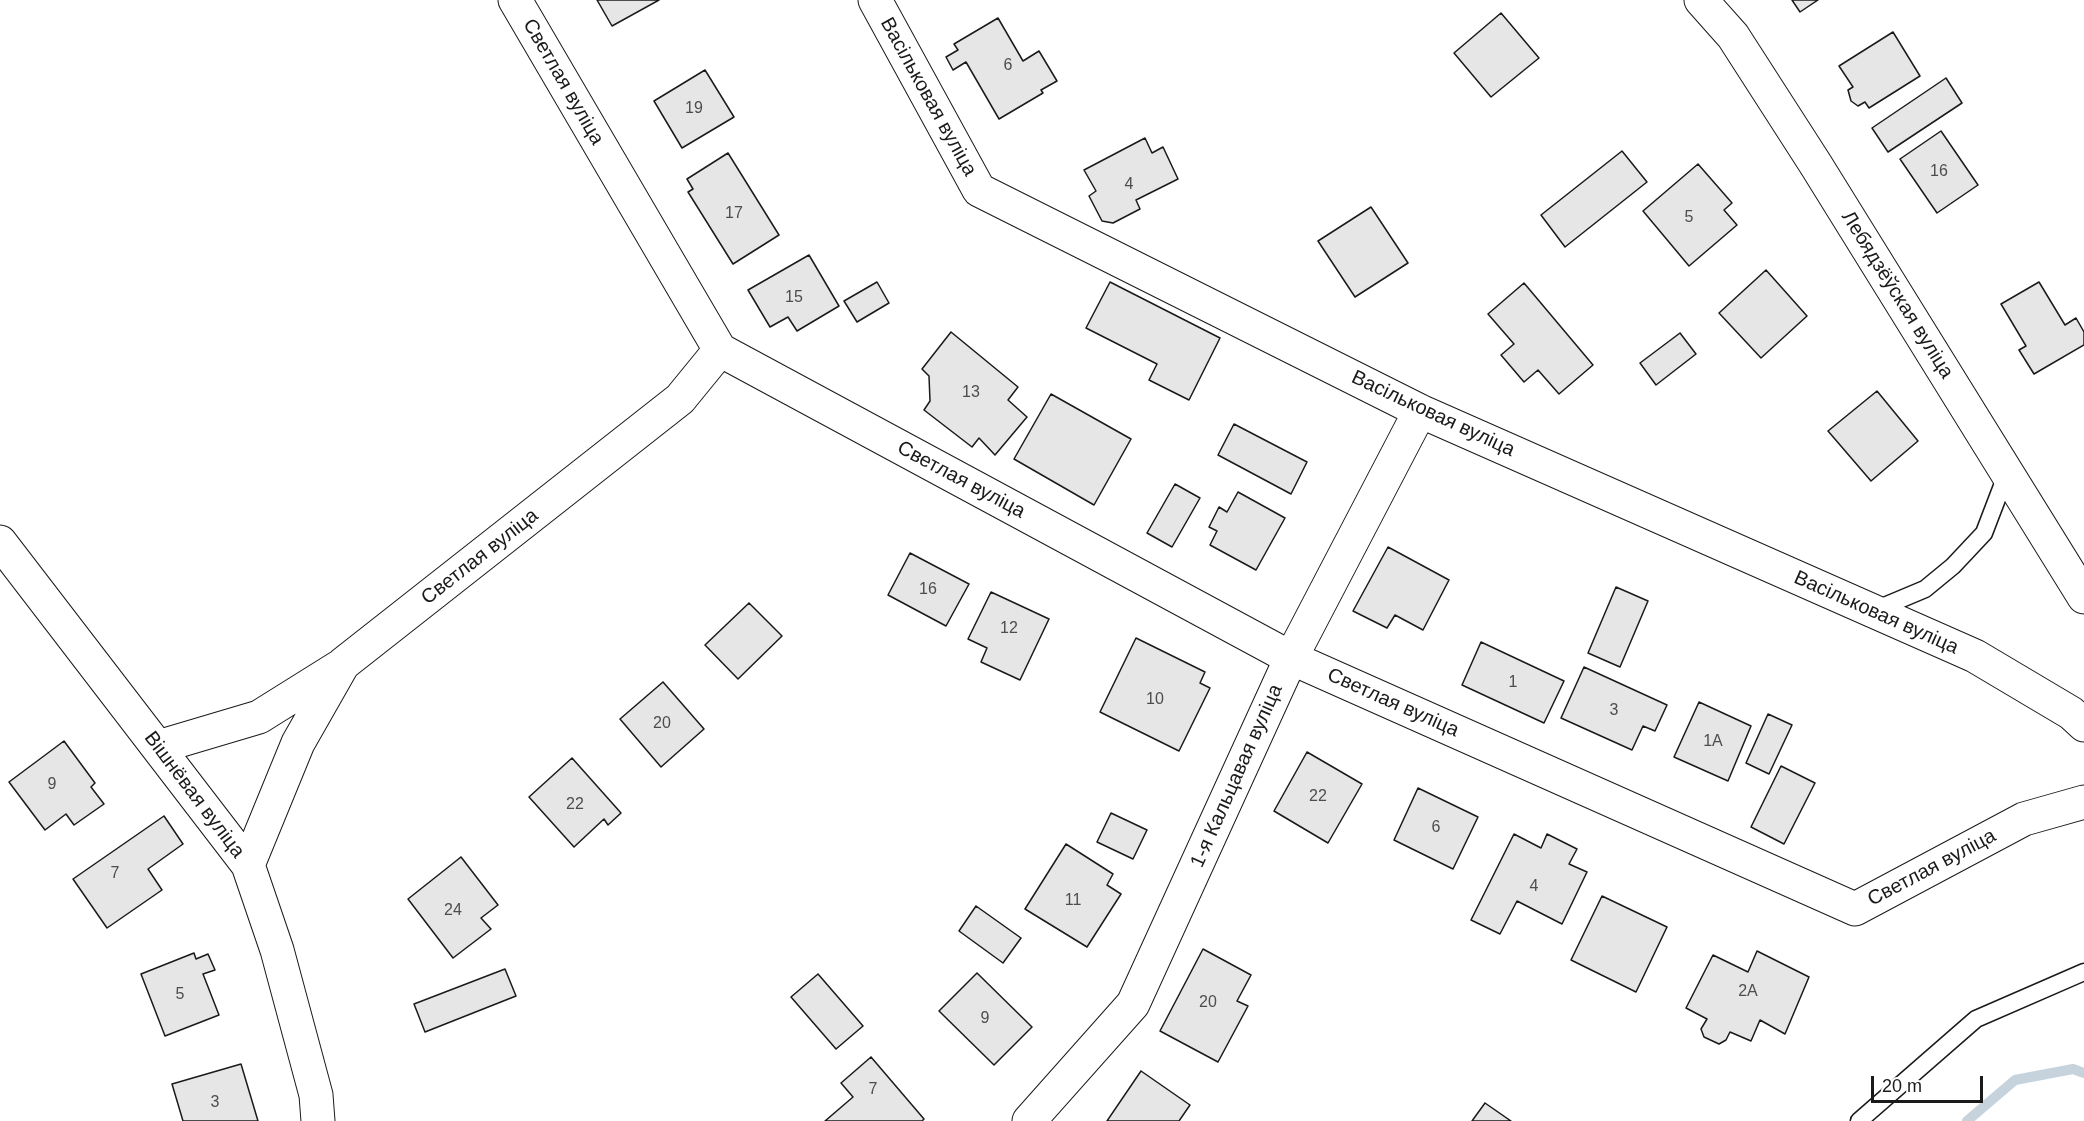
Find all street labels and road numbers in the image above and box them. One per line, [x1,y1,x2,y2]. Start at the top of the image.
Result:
street label: Васільковая вуліца [874,14,982,180]
street label: Светлая вуліца [517,15,609,149]
street label: Лебядзёўская вуліца [1836,207,1958,383]
street label: Васільковая вуліца [1348,366,1518,462]
street label: Светлая вуліца [893,436,1029,524]
street label: Светлая вуліца [417,504,543,610]
street label: Васільковая вуліца [1790,566,1962,660]
street label: Светлая вуліца [1323,663,1463,743]
street label: 1-я Кальцавая вуліца [1186,681,1288,871]
street label: Вішнёвая вуліца [139,727,249,863]
street label: Светлая вуліца [1864,824,2000,912]

